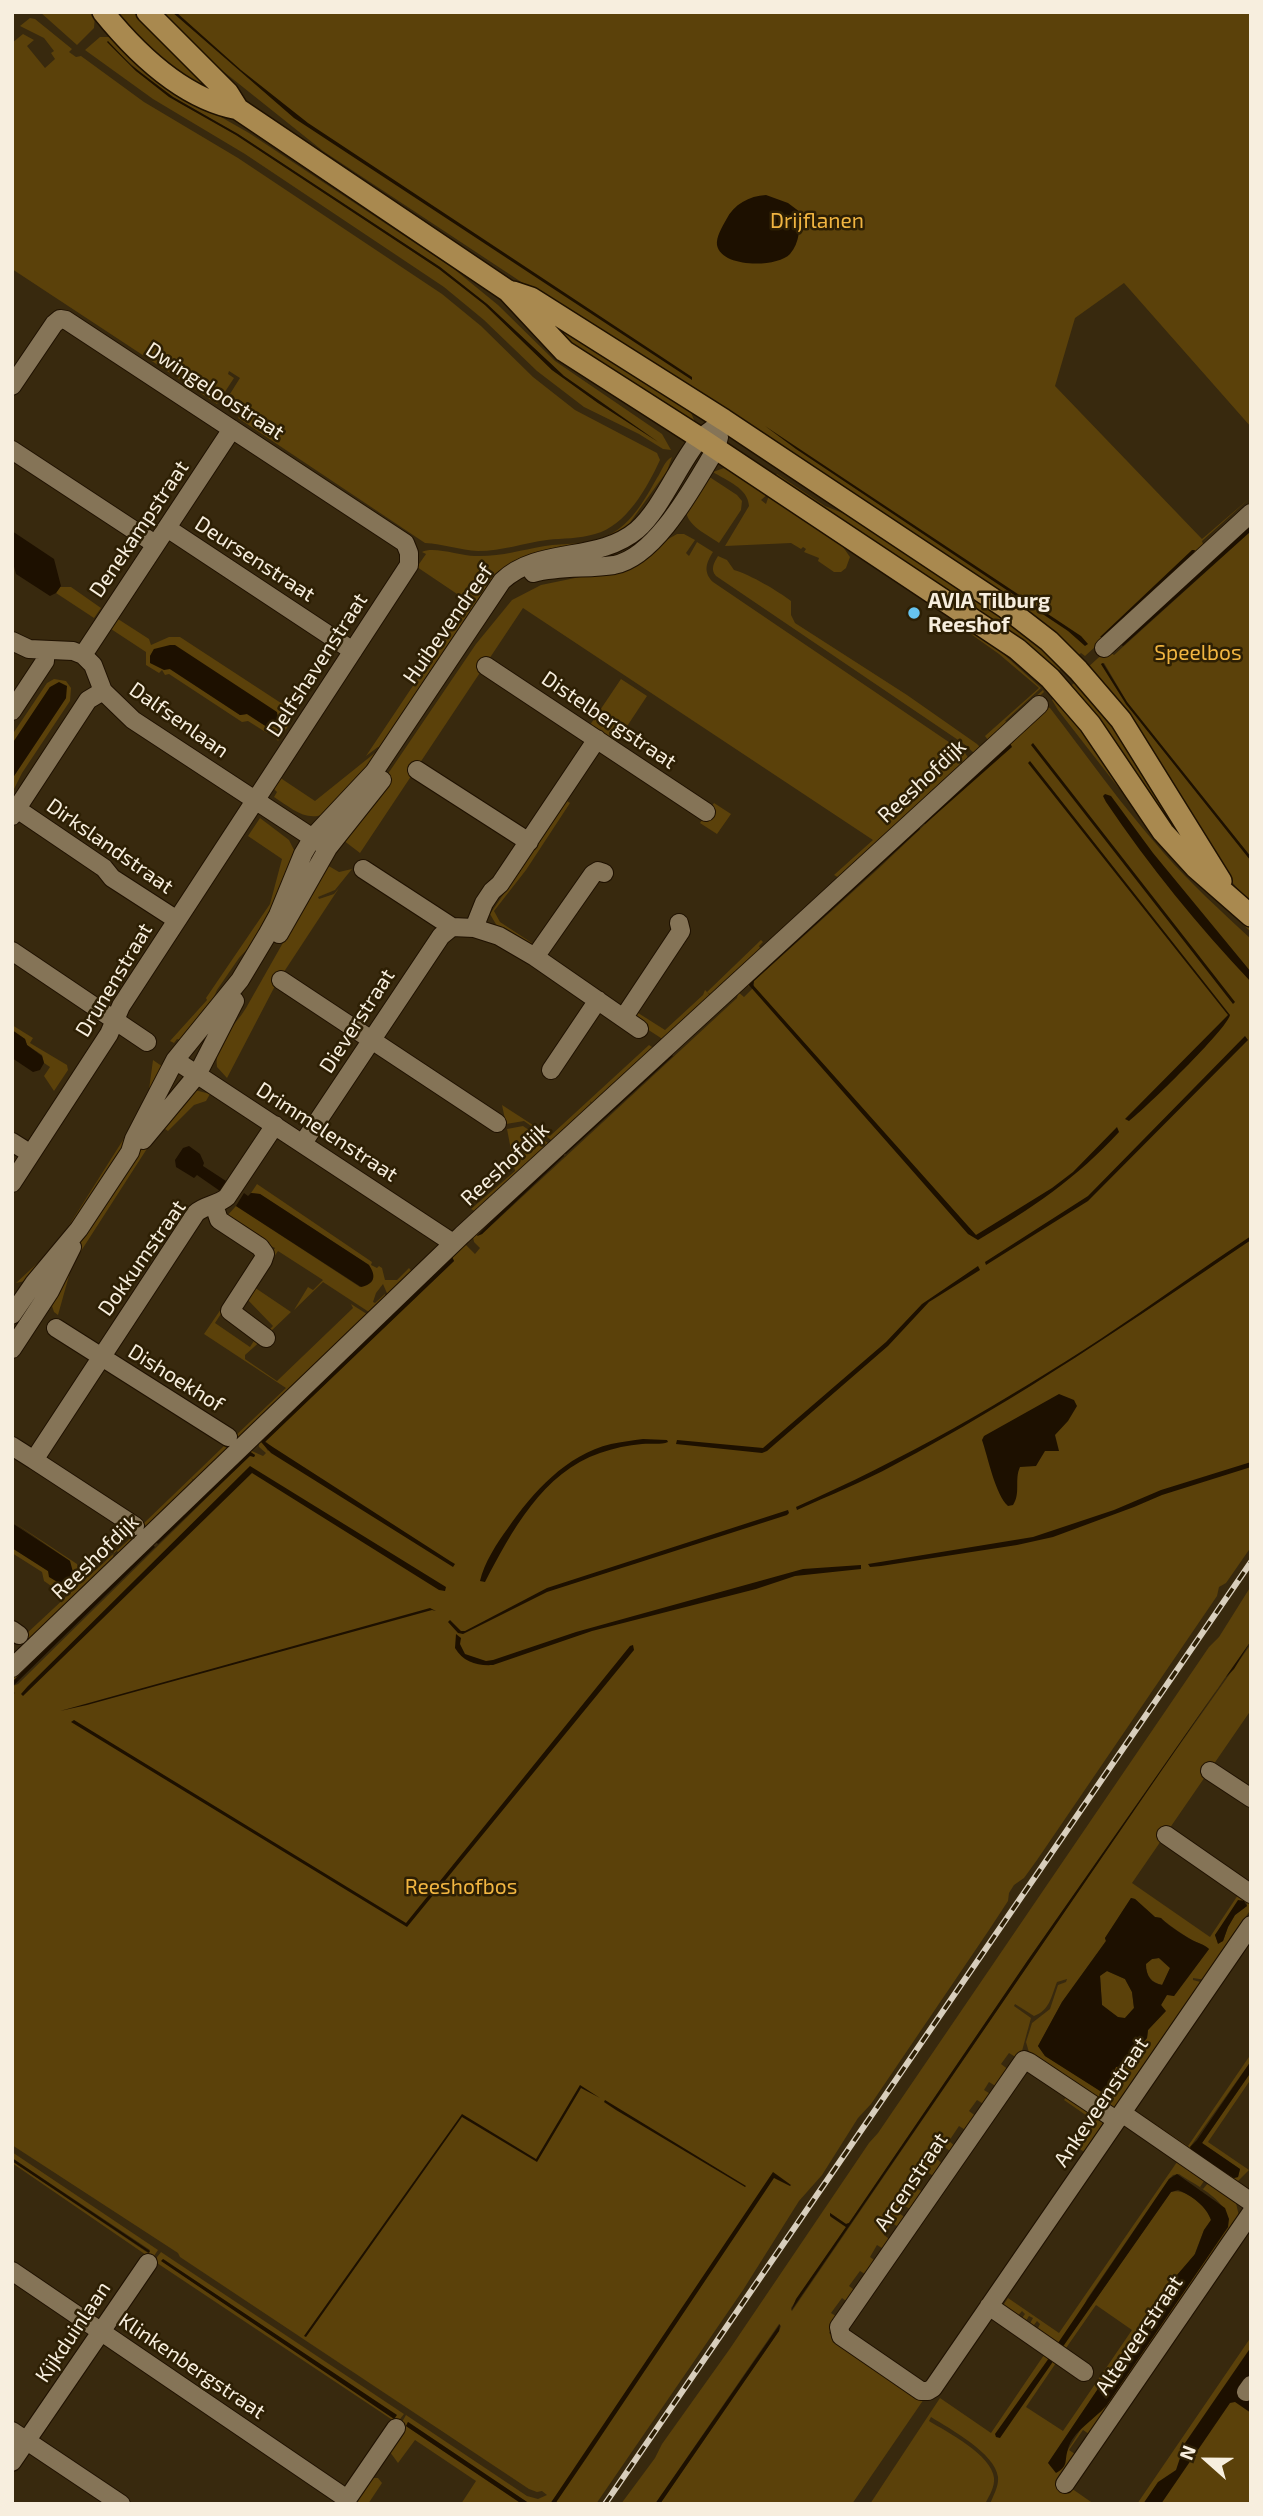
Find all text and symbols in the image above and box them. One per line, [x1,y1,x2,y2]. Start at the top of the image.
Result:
park label: Drijflanen [770,208,864,234]
street label: Dwingeloostraat [141,337,289,445]
street label: Denekampstraat [84,456,194,602]
street label: Deursenstraat [190,511,320,607]
street label: Huibevendreef [398,560,498,688]
street label: Delfshavenstraat [261,588,373,742]
place label: AVIA Tilburg Reeshof [928,588,1050,638]
marker: AVIA Tilburg Reeshof [906,605,922,621]
park label: Speelbos [1154,640,1242,666]
street label: Distelbergstraat [537,666,681,774]
street label: Dalfsenlaan [125,677,233,763]
street label: Reeshofdijk [873,734,971,828]
street label: Dirkslandstraat [42,793,178,899]
street label: Drunenstraat [70,919,158,1041]
street label: Dieverstraat [314,964,400,1078]
street label: Drimmelenstraat [252,1077,402,1187]
street label: Reeshofdijk [456,1117,554,1211]
street label: Dokkumstraat [93,1195,191,1321]
street label: Dishoekhof [124,1339,228,1417]
street label: Reeshofdijk [46,1509,144,1605]
park label: Reeshofbos [405,1874,517,1900]
street label: Ankeveenstraat [1048,2032,1154,2172]
street label: Arcenstraat [869,2128,953,2236]
street label: Alteveerstraat [1090,2271,1188,2399]
street label: Kijkduinlaan [30,2277,116,2387]
street label: Klinkenbergstraat [114,2308,270,2424]
north arrow [1172,2425,1242,2495]
text: N [1174,2442,1200,2463]

